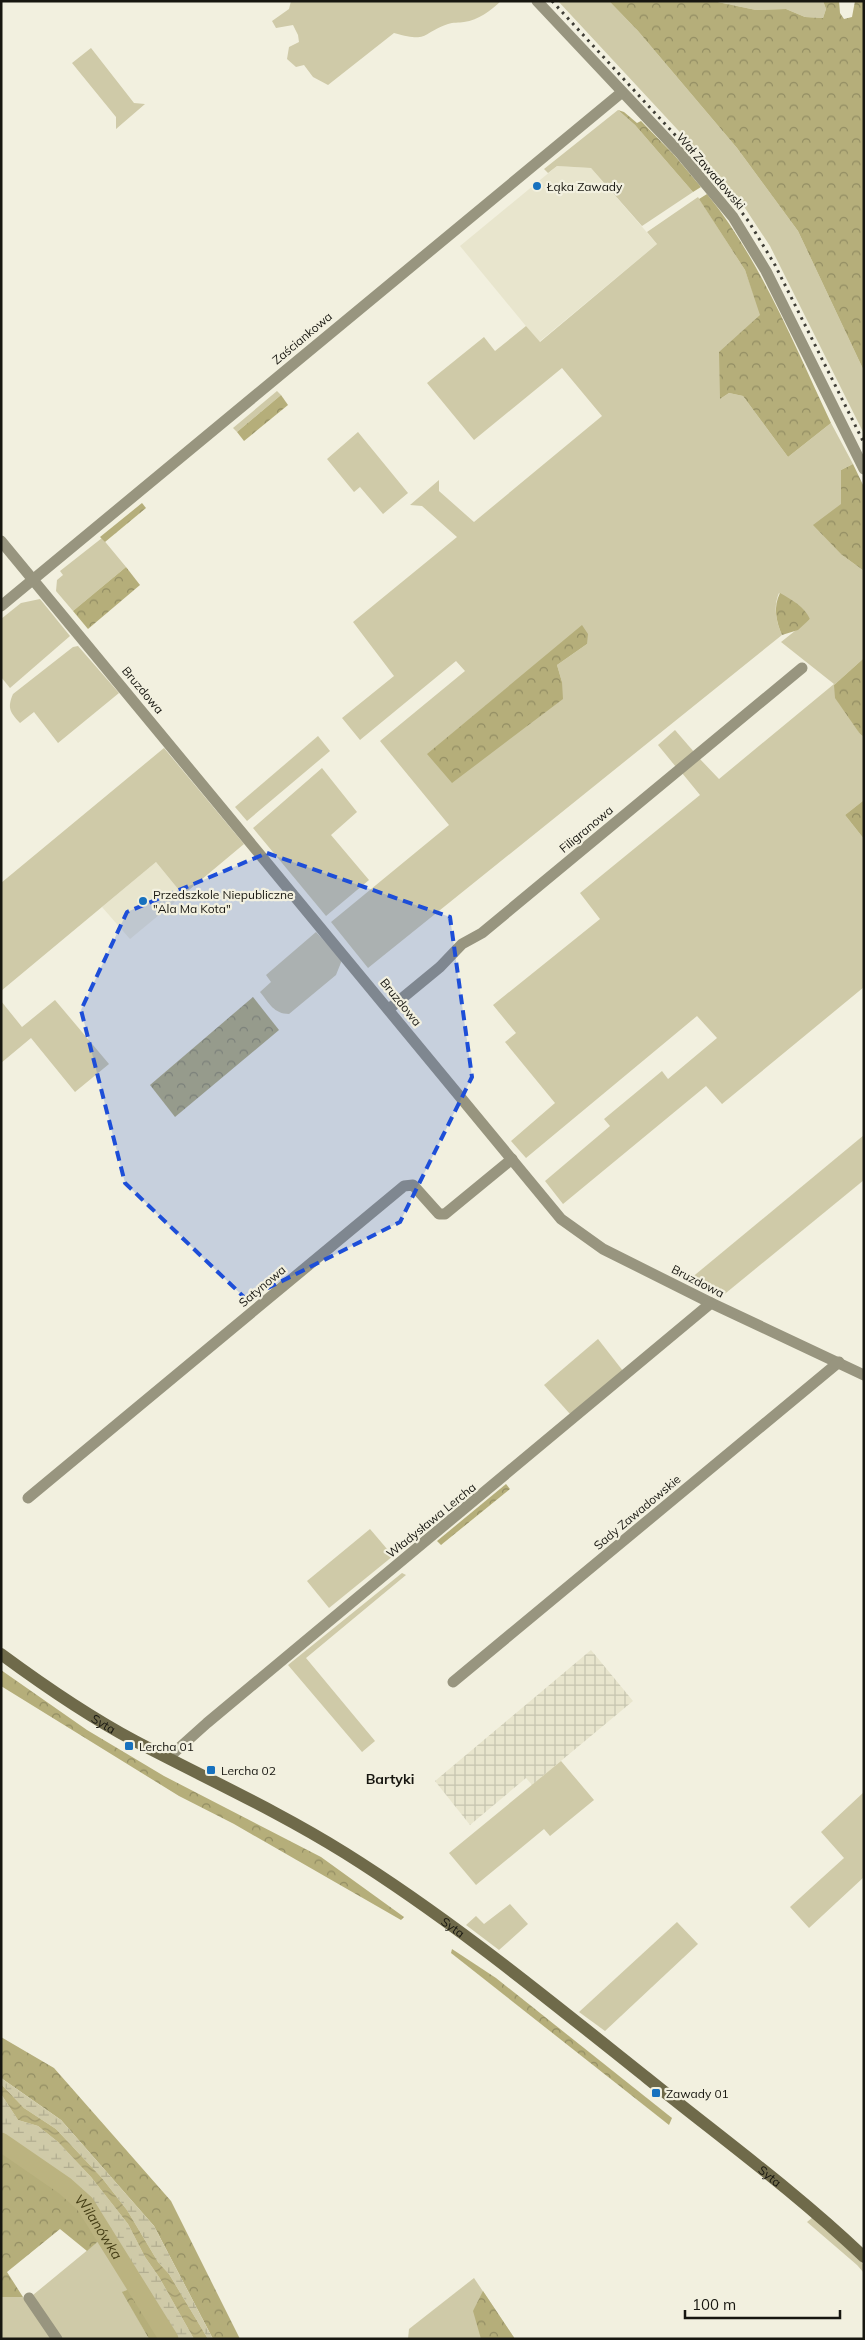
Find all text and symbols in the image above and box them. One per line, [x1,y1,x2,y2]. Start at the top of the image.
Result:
street label: Wał Zawadowski [674,130,748,213]
place label: Łąka Zawady [546,179,623,194]
marker: Łąka Zawady [531,180,543,192]
street label: Zaściankowa [269,309,335,367]
street label: Bruzdowa [119,663,167,717]
street label: Filigranowa [556,802,616,856]
place label: Przedszkole Niepubliczne "Ala Ma Kota" [153,887,294,916]
marker: Przedszkole Niepubliczne "Ala Ma Kota" [137,895,149,907]
street label: Bruzdowa [377,975,425,1029]
street label: Bruzdowa [669,1261,727,1301]
street label: Satynowa [235,1262,289,1310]
street label: Sady Zawadowskie [590,1471,684,1553]
street label: Władysława Lercha [383,1479,479,1561]
street label: Syta [89,1710,118,1736]
place label: Lercha 01 [139,1739,194,1754]
marker: Lercha 01 [123,1740,135,1752]
place label: Lercha 02 [221,1763,276,1778]
marker: Lercha 02 [205,1764,217,1776]
district label: Bartyki [366,1770,414,1788]
street label: Syta [439,1913,468,1940]
place label: Zawady 01 [666,2086,729,2101]
marker: Zawady 01 [650,2087,662,2099]
street label: Syta [756,2162,785,2189]
water label: Wilanówka [71,2190,126,2263]
scale bar [685,2288,840,2320]
text: 100 m [692,2295,736,2314]

